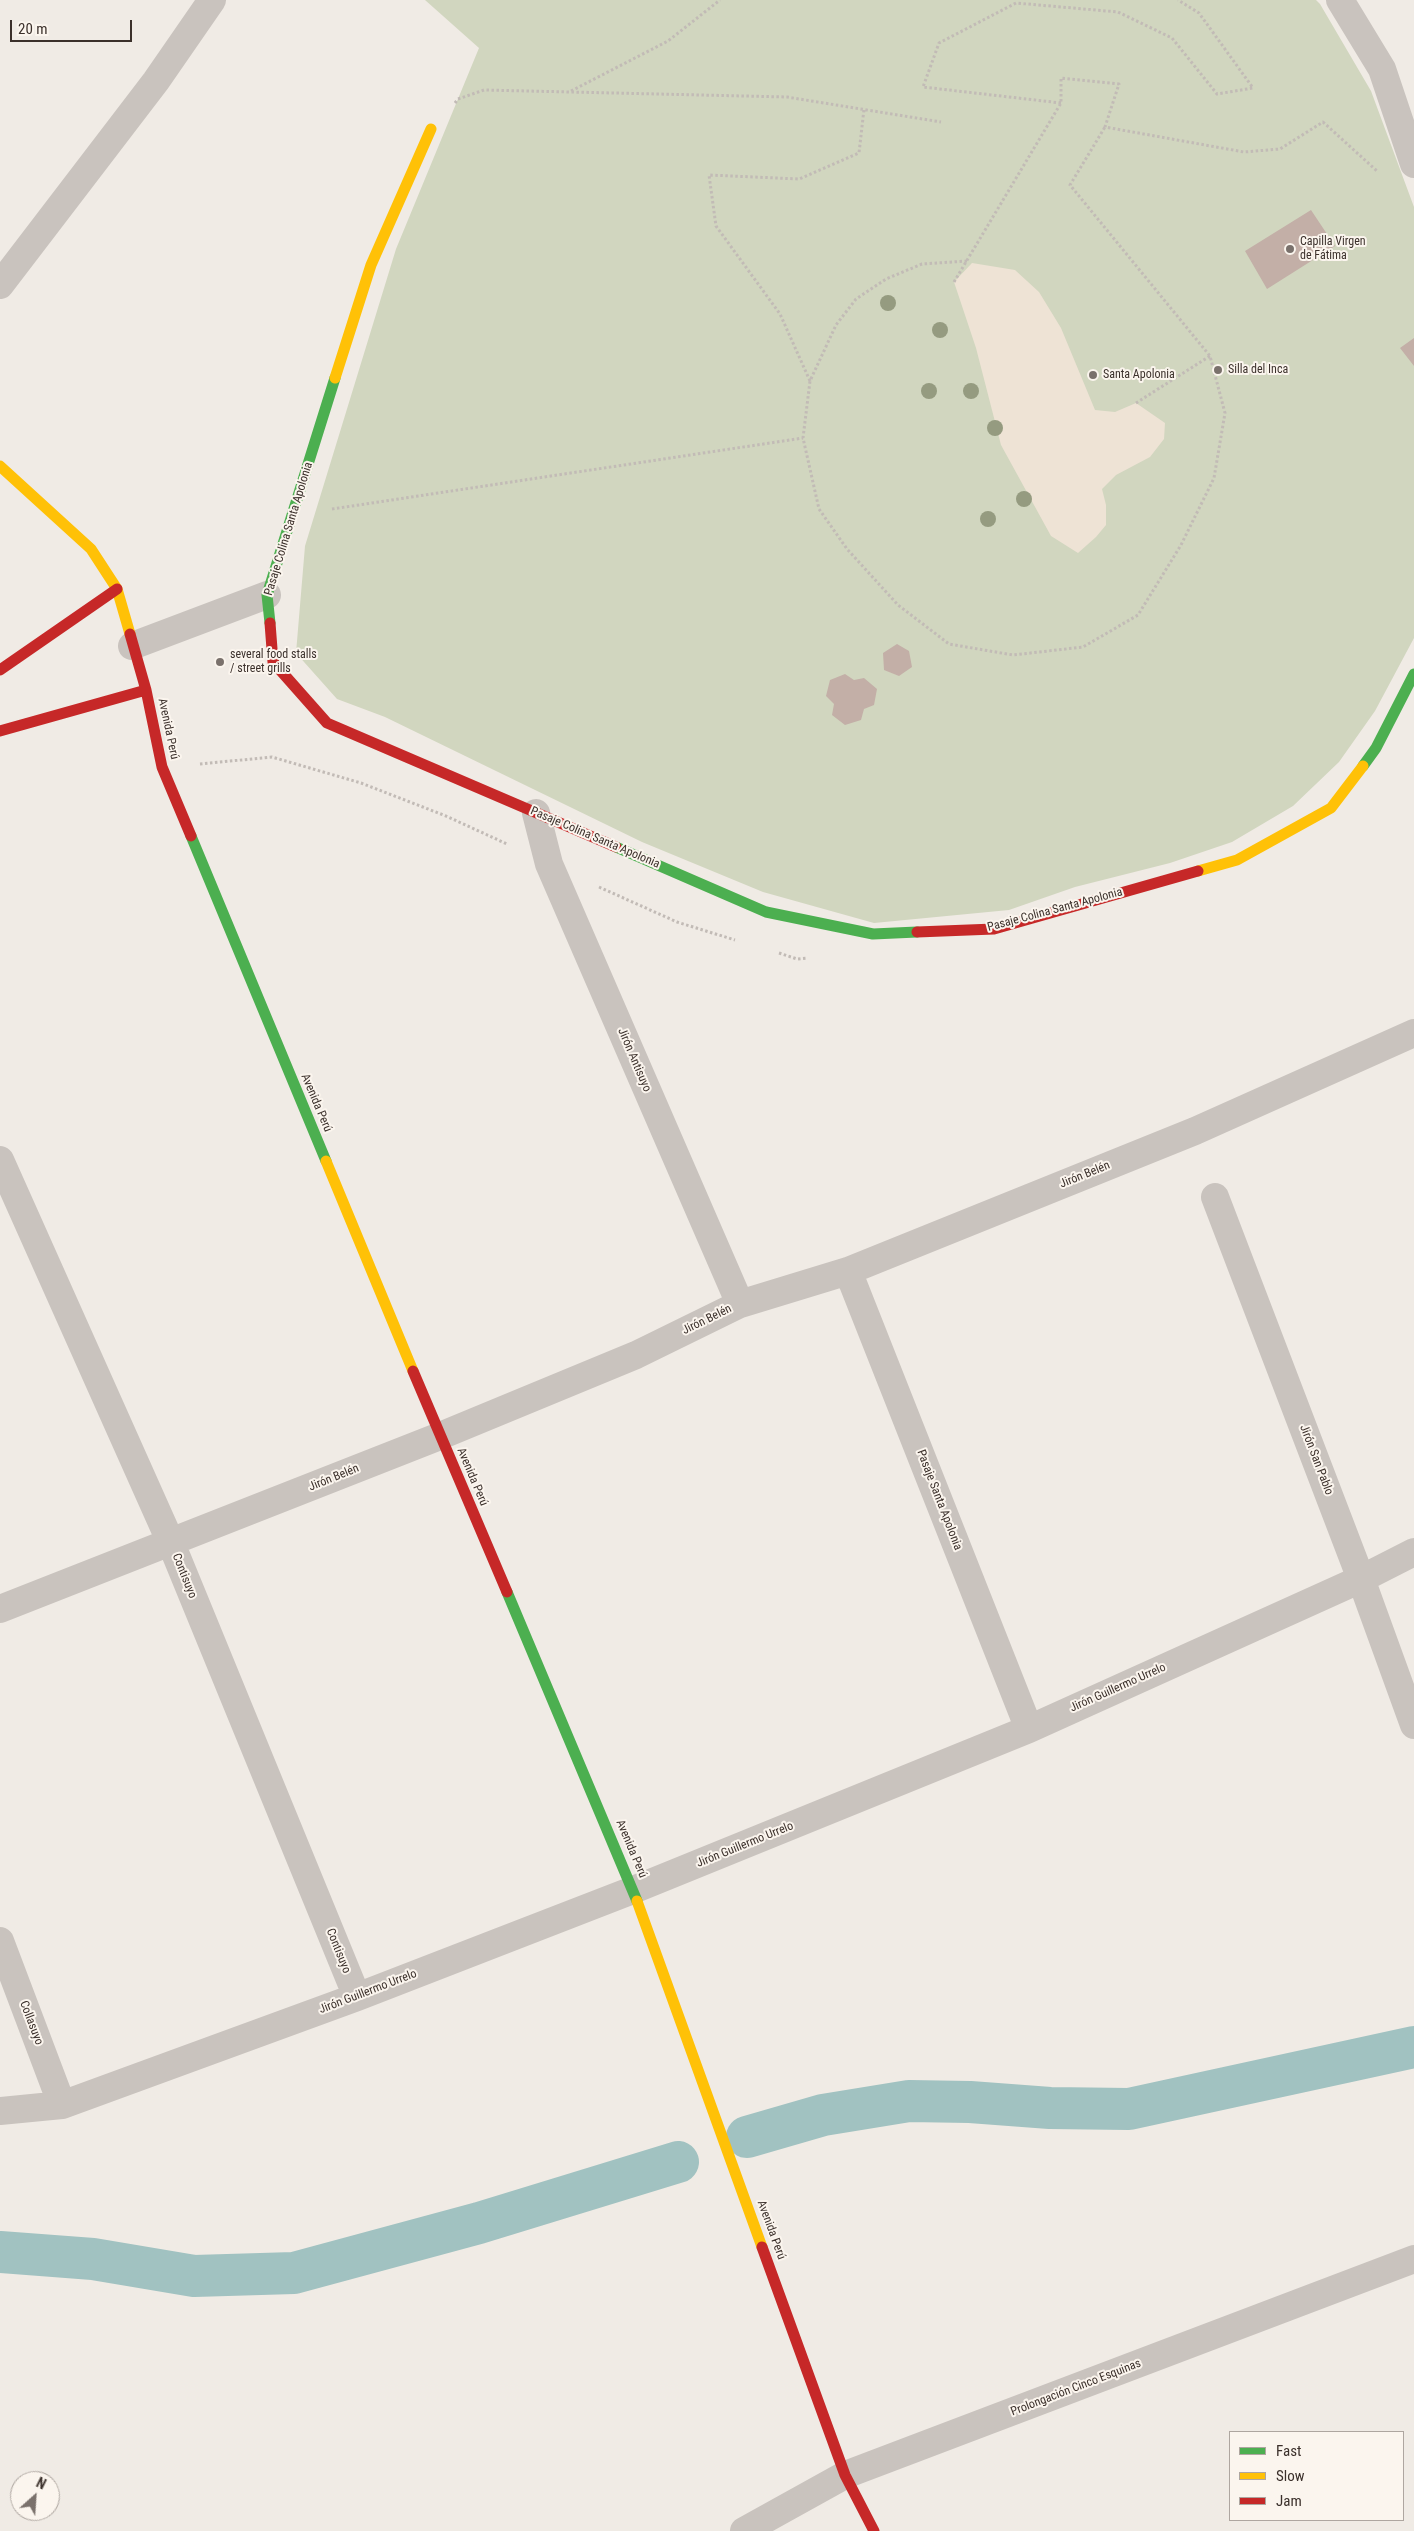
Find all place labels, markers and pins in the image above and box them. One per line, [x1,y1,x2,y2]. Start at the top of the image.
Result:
place label: Capilla Virgen de Fátima [1300,235,1366,263]
marker: Capilla Virgen de Fátima [1284,243,1296,255]
place label: Silla del Inca [1228,363,1288,377]
marker: Silla del Inca [1212,364,1224,376]
place label: Santa Apolonia [1103,368,1175,382]
marker: Santa Apolonia [1087,369,1099,381]
place label: several food stalls / street grills [230,648,317,676]
marker: several food stalls / street grills [214,656,226,668]

